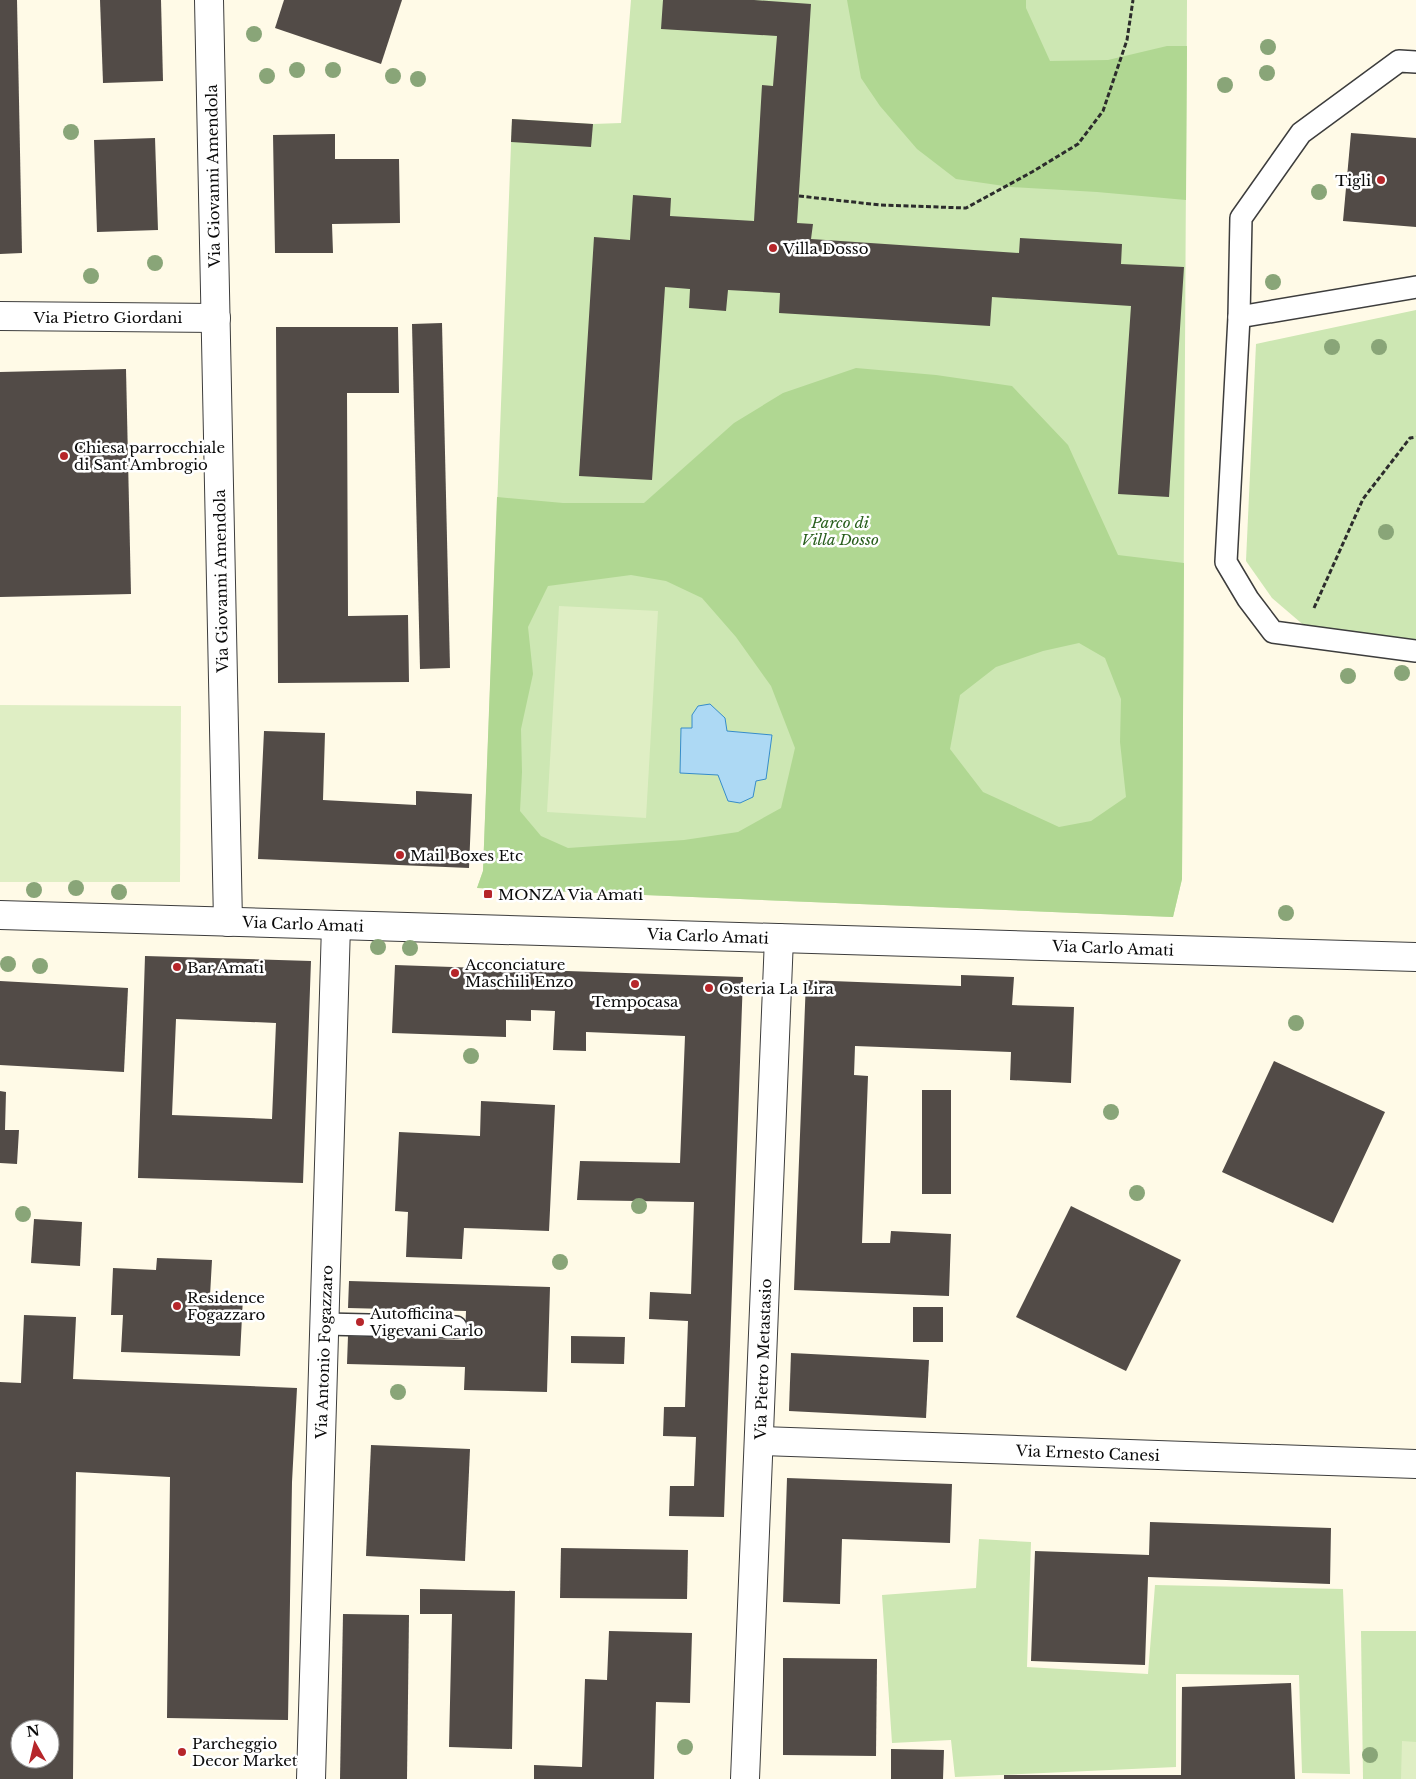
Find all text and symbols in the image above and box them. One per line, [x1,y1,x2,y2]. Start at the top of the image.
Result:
street label: Via Giovanni Amendola [202,83,224,269]
place label: Tigli [1335,171,1371,190]
marker: Tigli [1375,174,1387,186]
place label: Villa Dosso [782,239,869,258]
marker: Villa Dosso [767,242,779,254]
street label: Via Pietro Giordani [33,308,182,327]
place label: Chiesa parrocchiale di Sant'Ambrogio [74,438,225,474]
marker: Chiesa parrocchiale di Sant'Ambrogio [58,450,70,462]
street label: Via Giovanni Amendola [210,488,232,674]
park label: Parco di Villa Dosso [801,513,879,549]
place label: Mail Boxes Etc [410,846,523,865]
marker: Mail Boxes Etc [394,849,406,861]
place label: MONZA Via Amati [498,885,643,904]
marker: MONZA Via Amati [482,888,494,900]
street label: Via Carlo Amati [241,912,364,936]
street label: Via Carlo Amati [646,924,769,948]
street label: Via Carlo Amati [1051,936,1174,960]
place label: Acconciature Maschili Enzo [464,955,574,991]
place label: Bar Amati [187,958,264,977]
marker: Bar Amati [171,961,183,973]
marker: Acconciature Maschili Enzo [449,967,461,979]
marker: Tempocasa [629,978,641,990]
place label: Osteria La Lira [719,979,834,998]
marker: Osteria La Lira [703,982,715,994]
place label: Tempocasa [592,992,679,1011]
street label: Via Antonio Fogazzaro [311,1265,337,1440]
street label: Via Pietro Metastasio [751,1278,775,1441]
place label: Residence Fogazzaro [187,1288,266,1324]
marker: Residence Fogazzaro [171,1300,183,1312]
place label: Autofficina Vigevani Carlo [369,1304,483,1340]
marker: Autofficina Vigevani Carlo [354,1316,366,1328]
street label: Via Ernesto Canesi [1015,1441,1160,1465]
north arrow [10,1719,60,1769]
text: N [25,1721,41,1741]
place label: Parcheggio Decor Market [192,1734,298,1770]
marker: Parcheggio Decor Market [176,1746,188,1758]

